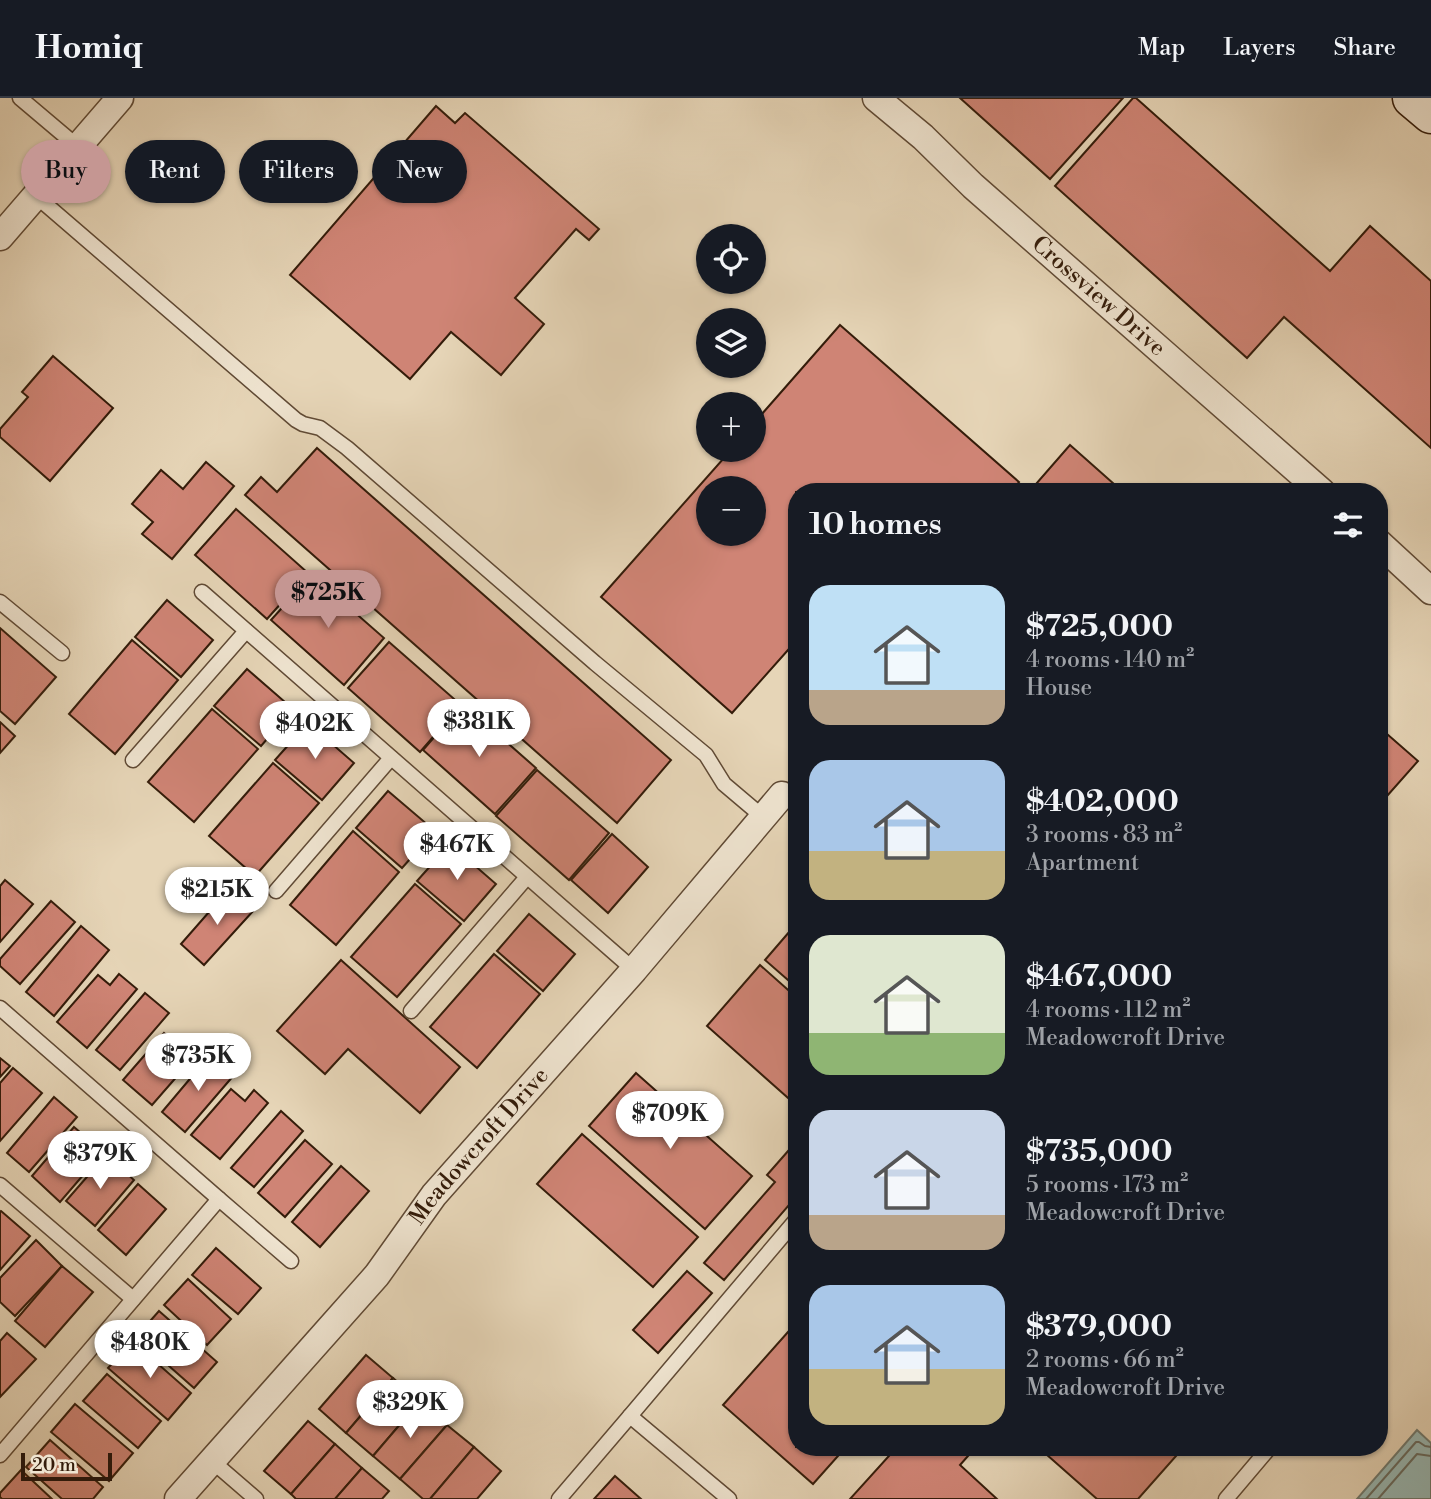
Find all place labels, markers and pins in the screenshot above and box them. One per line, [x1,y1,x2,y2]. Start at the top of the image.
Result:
pin: $725K [279,570,377,630]
pin: $381K [430,700,528,759]
pin: $402K [266,702,364,761]
pin: $467K [408,822,506,882]
pin: $215K [168,868,266,927]
pin: $735K [149,1034,247,1093]
pin: $709K [621,1091,719,1151]
pin: $379K [51,1132,149,1191]
pin: $480K [101,1320,199,1380]
pin: $329K [361,1380,459,1440]

